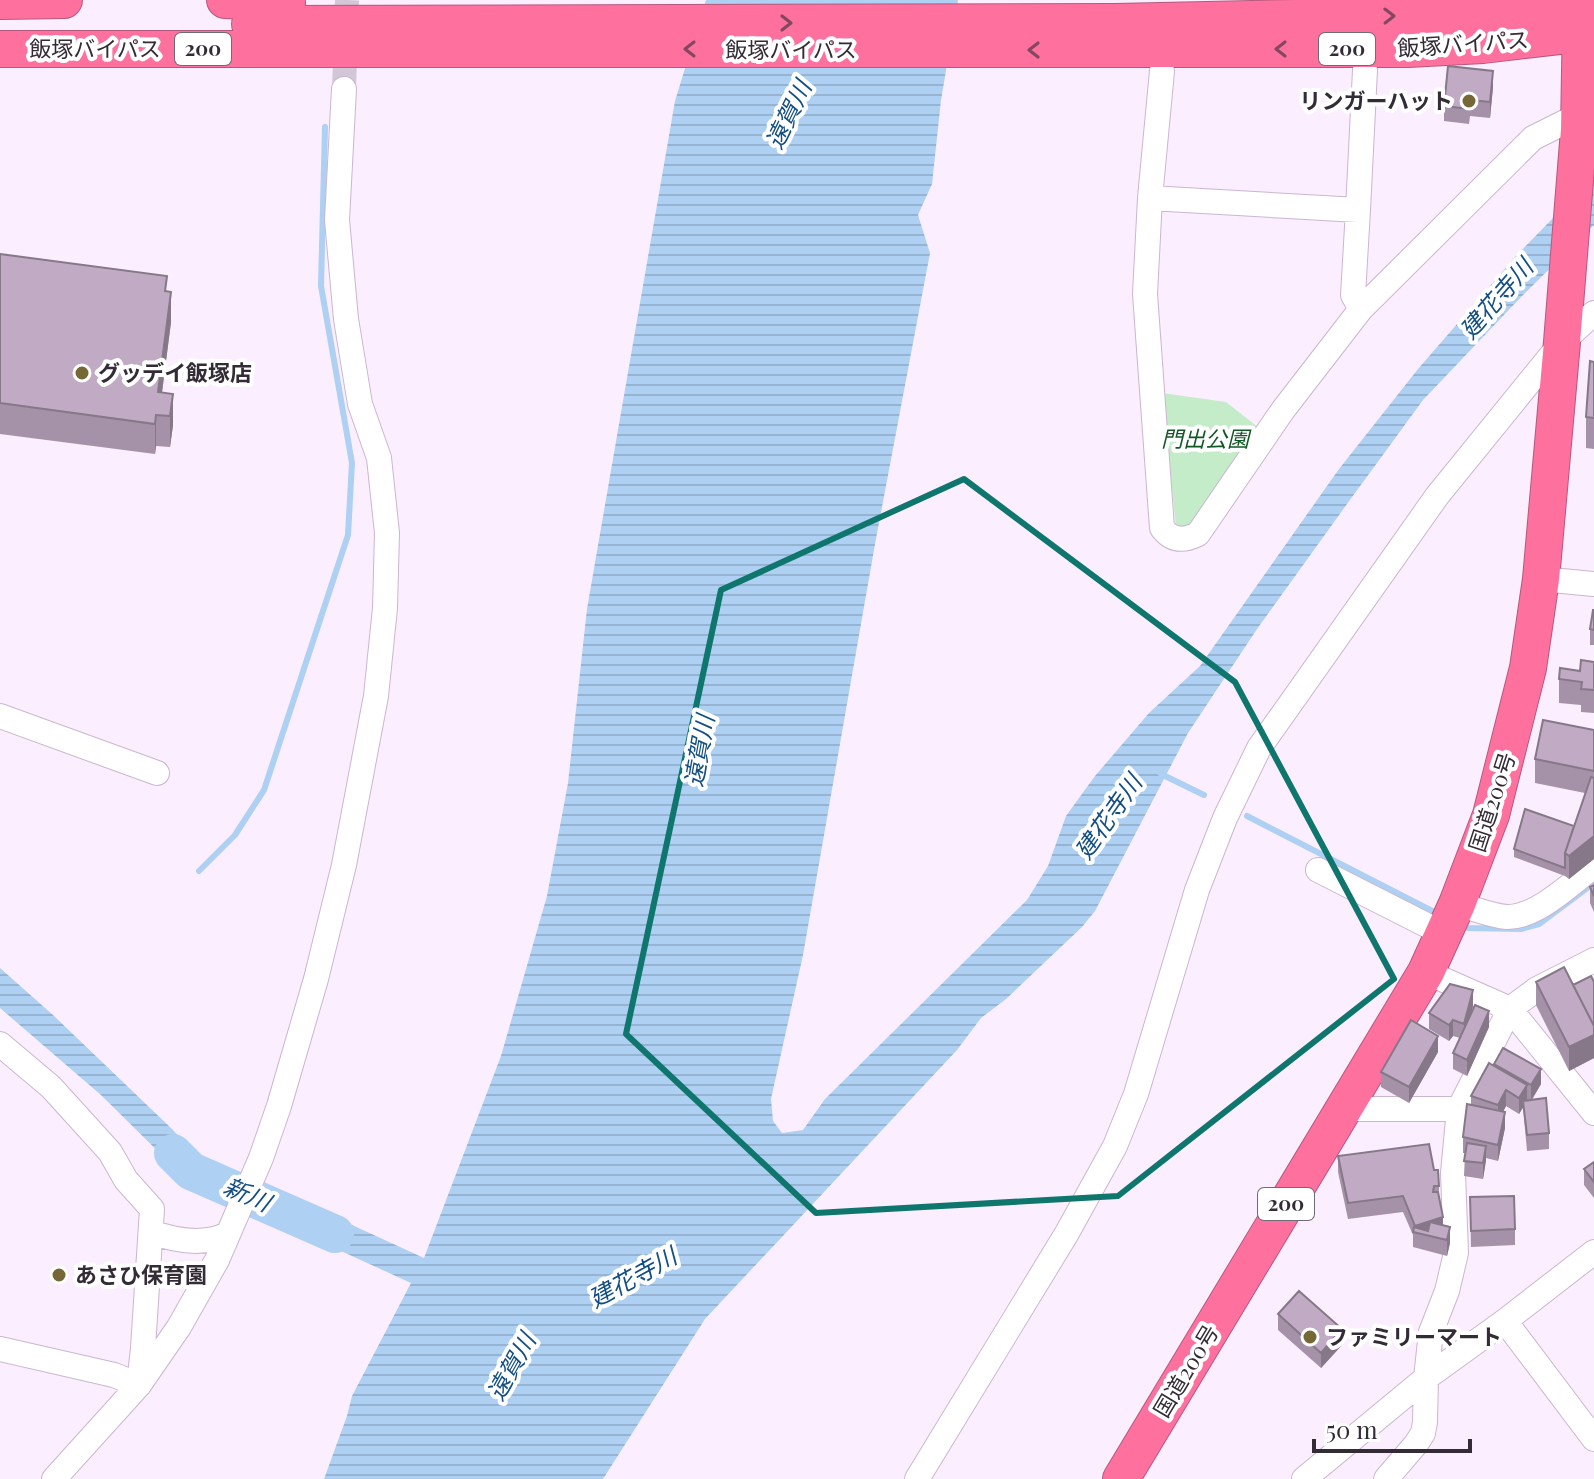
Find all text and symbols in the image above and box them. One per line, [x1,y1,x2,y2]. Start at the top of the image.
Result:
one-way arrow [1383,8,1396,25]
one-way arrow [780,14,793,32]
street label: 飯塚バイパス [1396,23,1530,63]
street label: 飯塚バイパス [29,33,161,63]
road number: 200 [175,33,231,65]
road number: 200 [1319,33,1375,65]
street label: 飯塚バイパス [725,34,857,64]
one-way arrow [683,40,696,58]
one-way arrow [1274,40,1287,58]
one-way arrow [1027,41,1040,59]
water label: 遠賀川 [757,72,819,153]
place label: リンガーハット [1299,85,1453,115]
marker: リンガーハット [1460,92,1478,110]
water label: 建花寺川 [1452,249,1541,344]
place label: グッデイ飯塚店 [98,357,252,387]
marker: グッデイ飯塚店 [73,364,91,382]
park label: 門出公園 [1161,423,1252,453]
water label: 遠賀川 [676,709,721,789]
street label: 国道200号 [1461,748,1521,855]
water label: 建花寺川 [1067,765,1150,864]
water label: 新川 [219,1169,279,1219]
road number: 200 [1258,1188,1314,1220]
water label: 建花寺川 [582,1238,684,1314]
place label: あさひ保育園 [75,1259,207,1289]
marker: あさひ保育園 [50,1266,68,1284]
street label: 国道200号 [1146,1319,1225,1422]
place label: ファミリーマート [1326,1321,1502,1351]
water label: 遠賀川 [479,1324,543,1405]
marker: ファミリーマート [1301,1328,1319,1346]
scale bar [1314,1403,1470,1453]
text: 50 m [1326,1413,1378,1445]

